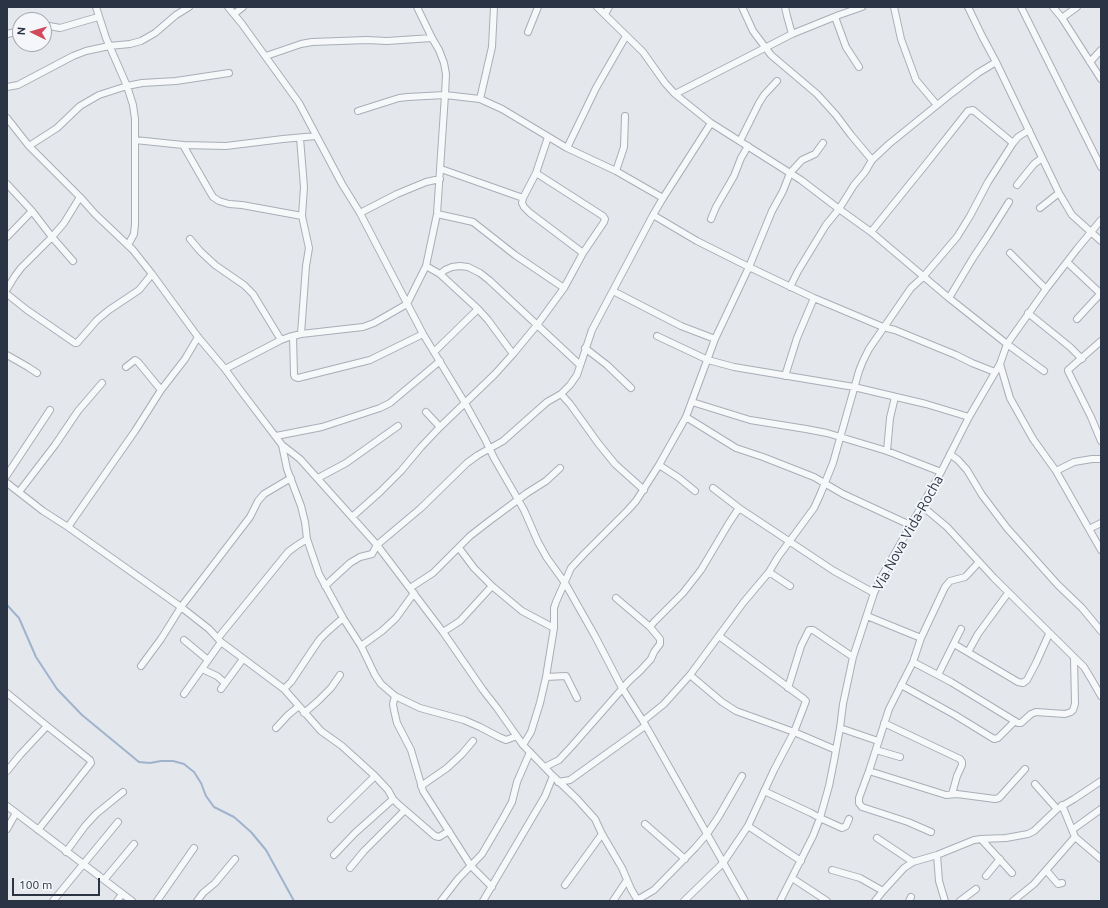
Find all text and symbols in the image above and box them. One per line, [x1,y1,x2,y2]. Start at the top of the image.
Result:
north arrow [12,12,52,52]
text: N [15,26,27,36]
street label: Via Nova Vida-Rocha [869,472,947,594]
scale bar [14,870,102,896]
text: 100 m [19,878,52,891]

